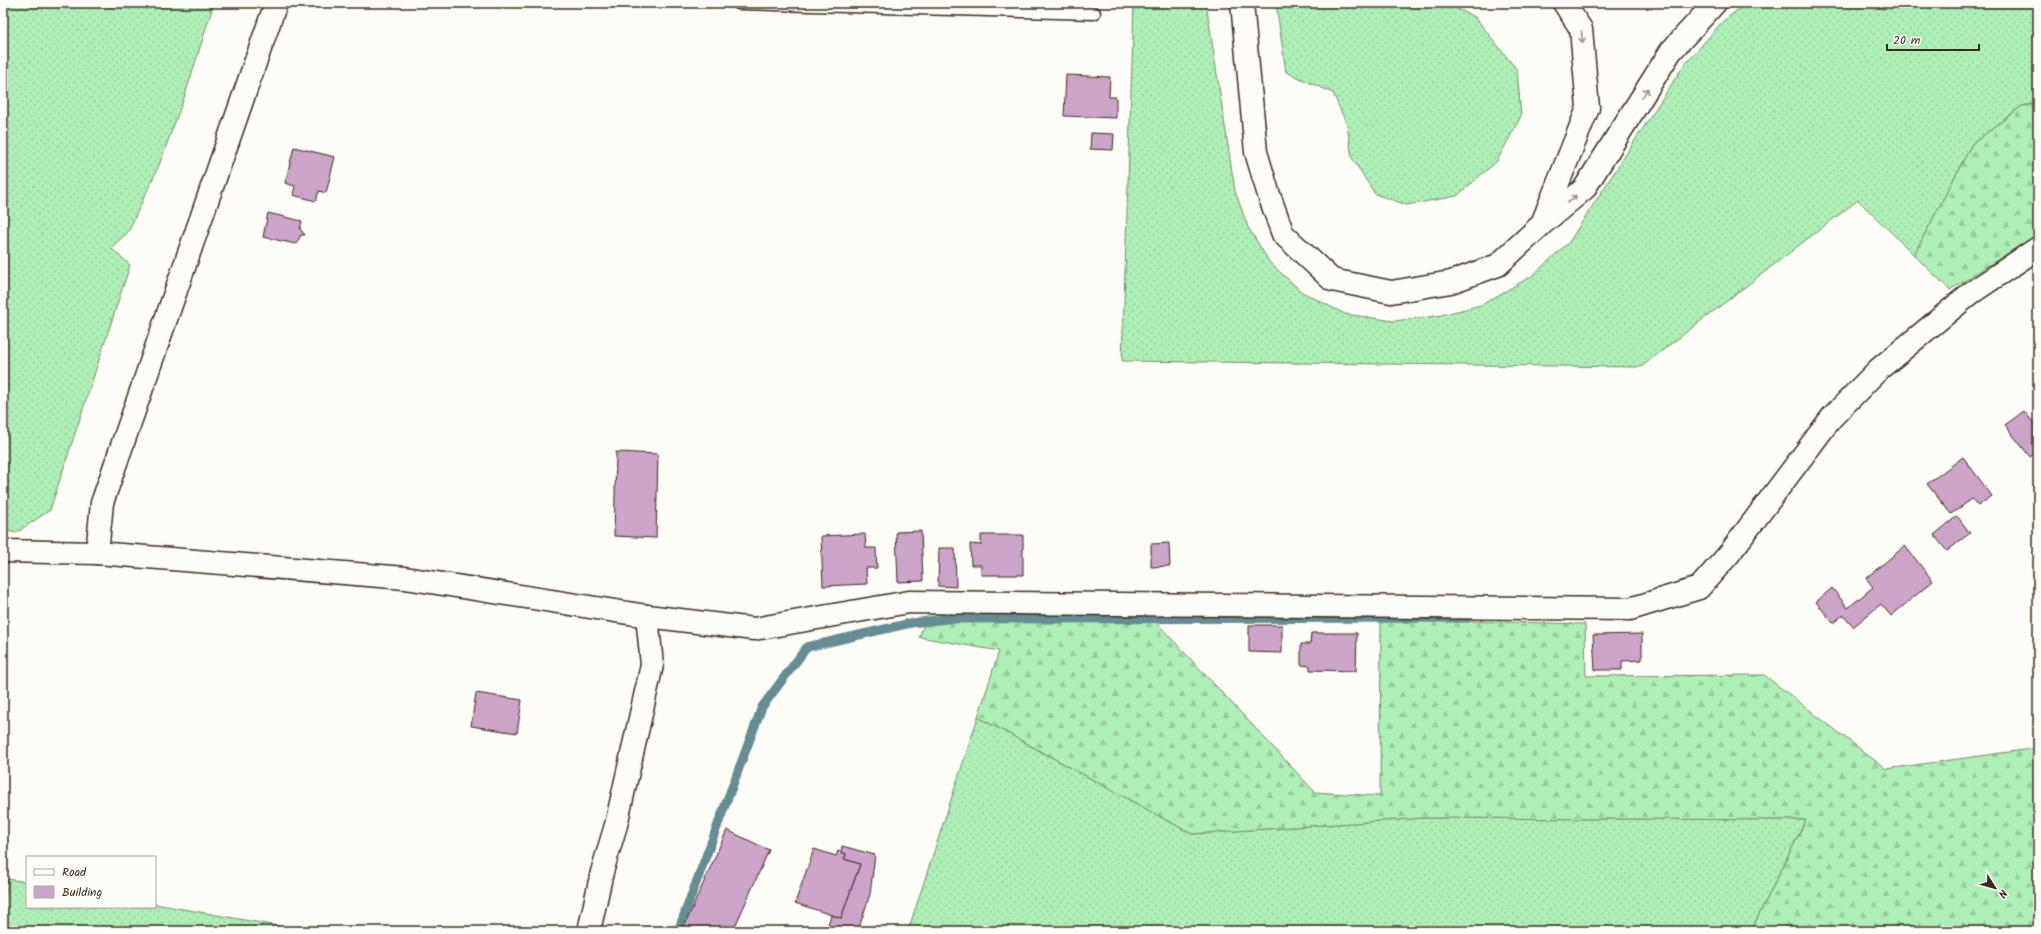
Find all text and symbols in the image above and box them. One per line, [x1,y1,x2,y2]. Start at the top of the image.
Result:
scale bar [1887,26,1979,52]
one-way arrow [1578,30,1585,43]
text: 20 m [1893,31,1921,50]
one-way arrow [1641,88,1649,99]
one-way arrow [1566,195,1577,204]
legend [26,856,156,908]
text: Road [62,863,87,882]
north arrow [1975,868,2015,908]
text: Building [62,883,102,902]
text: N [1993,885,2011,902]

